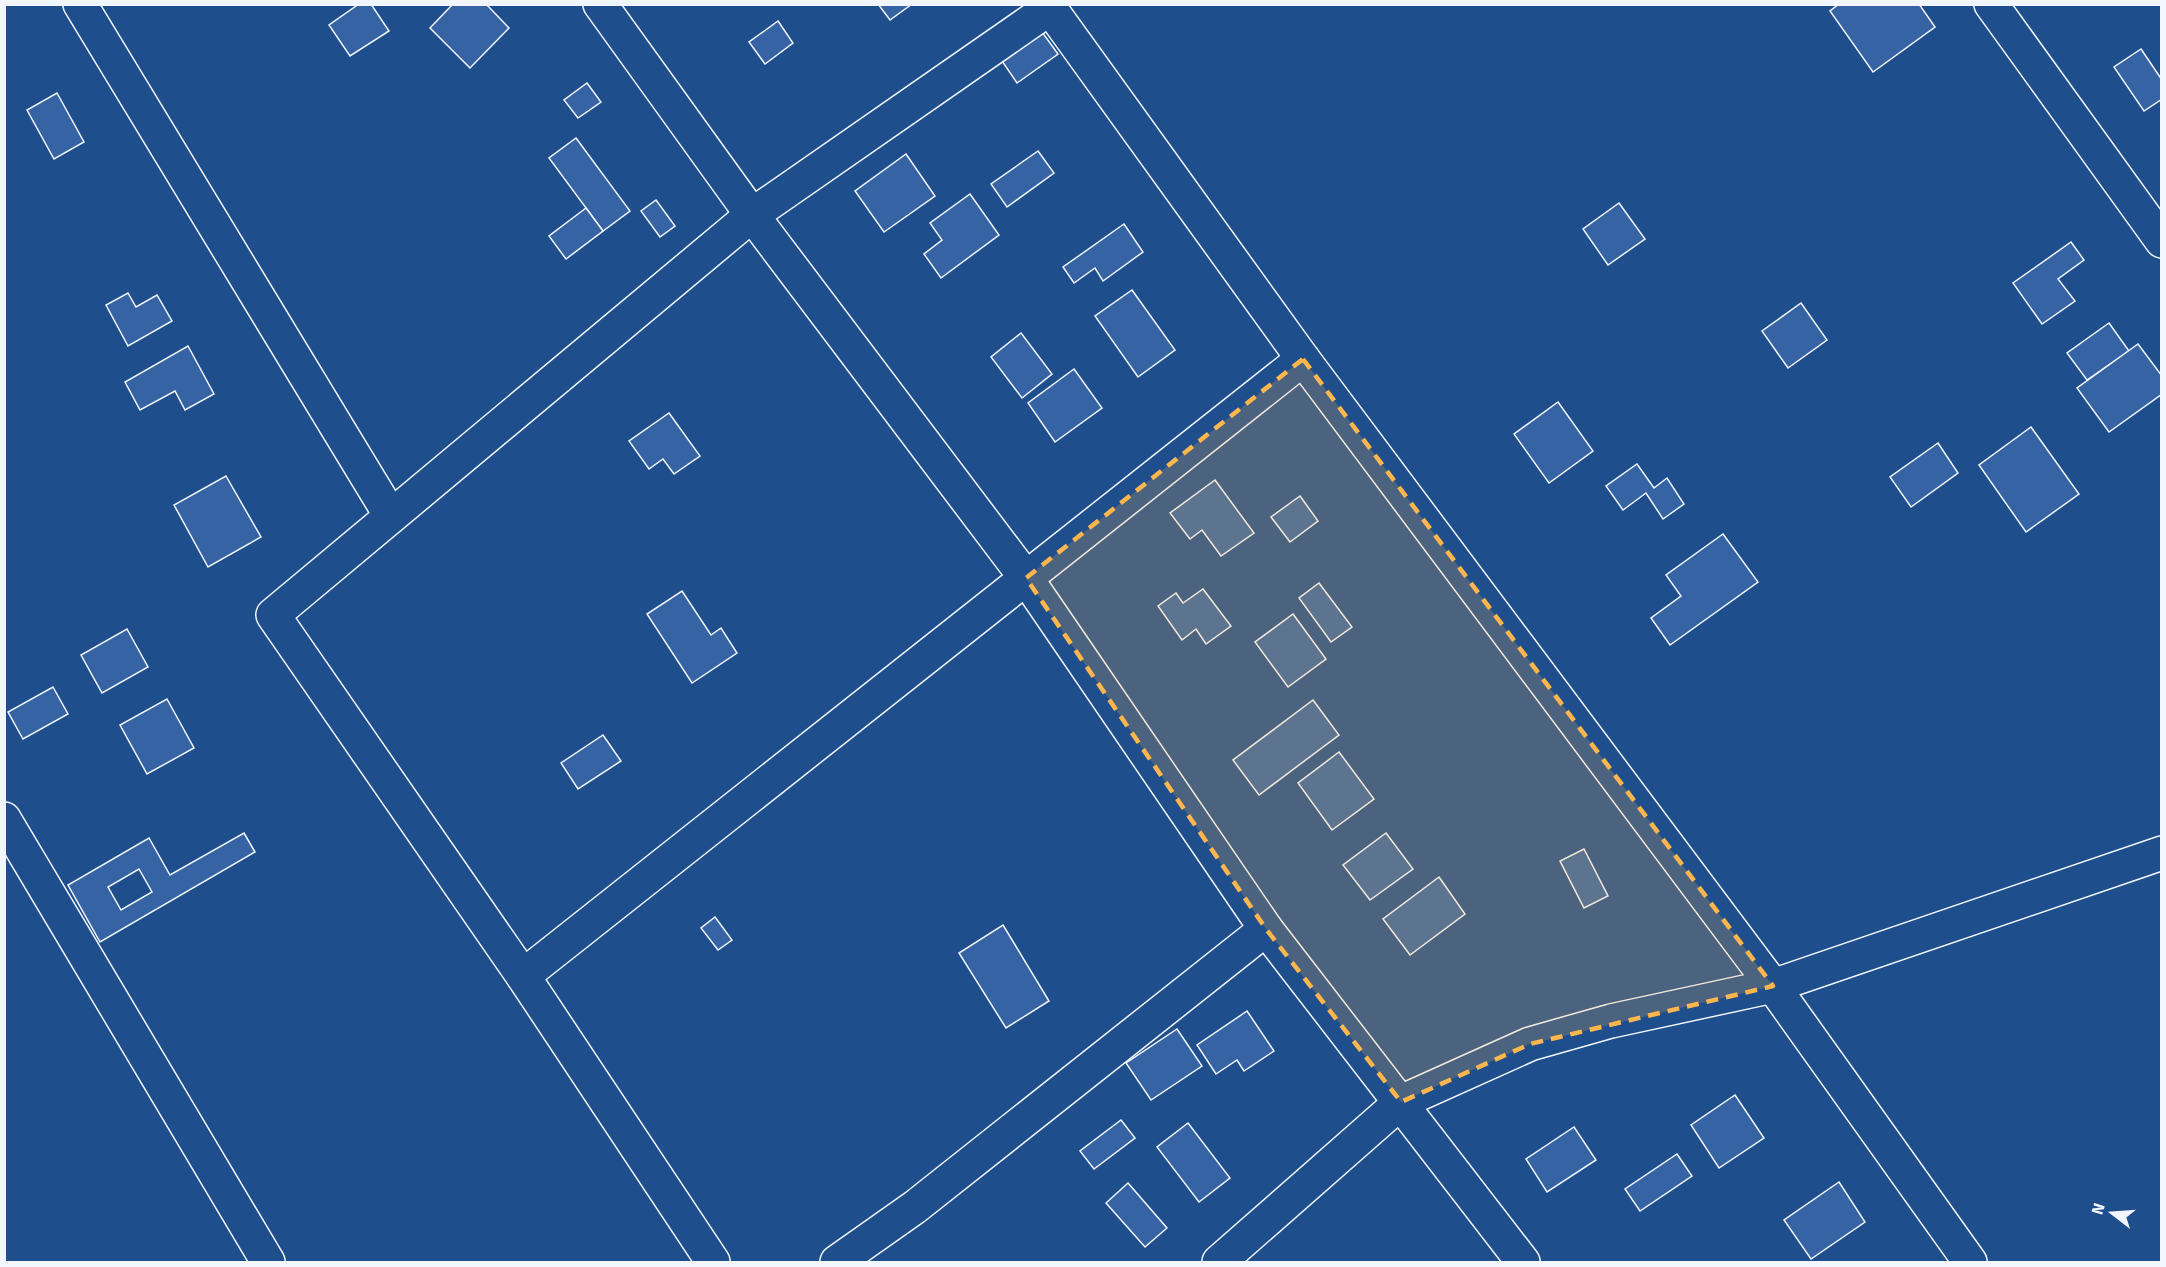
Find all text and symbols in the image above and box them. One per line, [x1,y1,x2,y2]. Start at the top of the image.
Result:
north arrow [2082,1183,2142,1243]
text: N [2087,1201,2110,1217]

